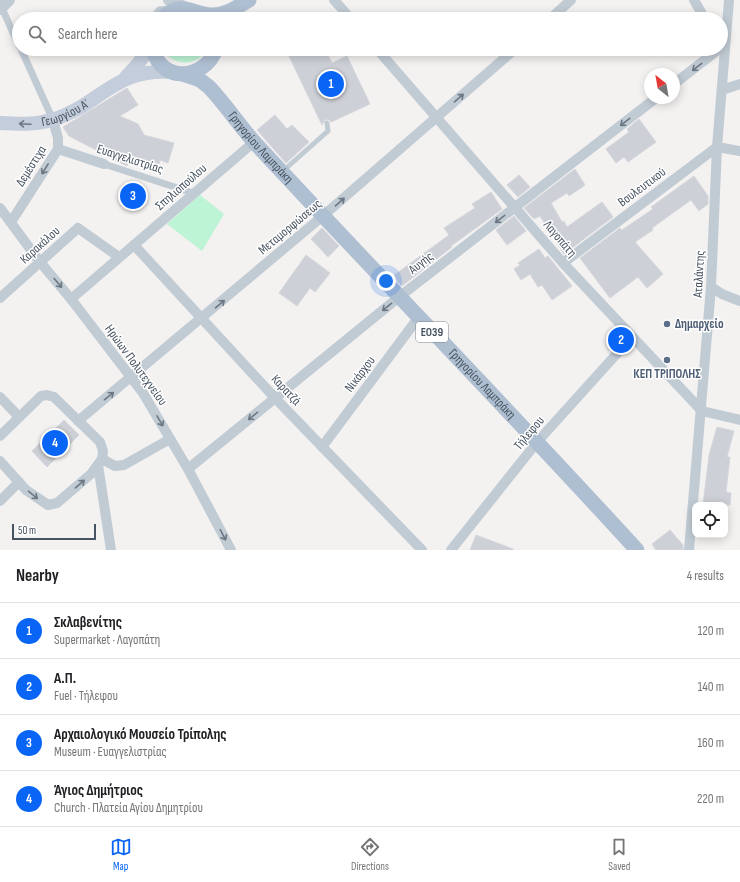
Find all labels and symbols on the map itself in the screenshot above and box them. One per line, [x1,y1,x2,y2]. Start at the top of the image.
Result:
one-way arrow [691,62,702,71]
north arrow [644,68,680,104]
pin: 1 [318,69,344,99]
one-way arrow [454,94,465,103]
street label: Γεωργίου Α΄ [40,96,92,130]
street label: Γρηγορίου Λαμπράκη [225,108,297,187]
one-way arrow [620,118,631,126]
one-way arrow [19,121,32,128]
street label: Ευαγγελιστρίας [95,141,165,177]
street label: Δεμέστιχα [12,142,50,189]
street label: Σπηλιοπούλου [152,160,210,214]
one-way arrow [41,163,50,174]
street label: Βουλευτικού [615,164,669,210]
pin: 3 [120,181,146,211]
street label: Μεταμορφώσεως [255,196,325,258]
one-way arrow [335,197,345,206]
one-way arrow [495,214,506,223]
street label: Λαγοπάτη [539,217,580,261]
street label: Καρακάλου [17,223,63,267]
street label: Αυγής [405,248,437,278]
street label: Αταλάντης [690,250,708,299]
your location [376,271,396,291]
one-way arrow [53,278,62,288]
one-way arrow [214,300,225,309]
one-way arrow [381,303,392,311]
place label: Δημαρχείο [675,316,724,332]
marker: Δημαρχείο [662,319,672,329]
street label: Ηρώων Πολυτεχνείου [101,322,171,408]
road number: ΕΟ39 [416,322,448,342]
pin: 2 [608,325,634,355]
street label: Γρηγορίου Λαμπράκη [445,345,519,422]
street label: Νικάρχου [341,353,379,395]
marker: ΚΕΠ ΤΡΙΠΟΛΗΣ [662,355,672,365]
place label: ΚΕΠ ΤΡΙΠΟΛΗΣ [633,366,701,382]
street label: Καρατζά [268,371,305,409]
one-way arrow [103,392,114,401]
one-way arrow [248,411,259,420]
street label: Τήλεφου [510,413,548,453]
one-way arrow [156,415,164,427]
pin: 4 [42,428,68,458]
one-way arrow [75,479,85,489]
one-way arrow [27,491,38,499]
scale bar [12,522,96,541]
one-way arrow [219,529,227,541]

